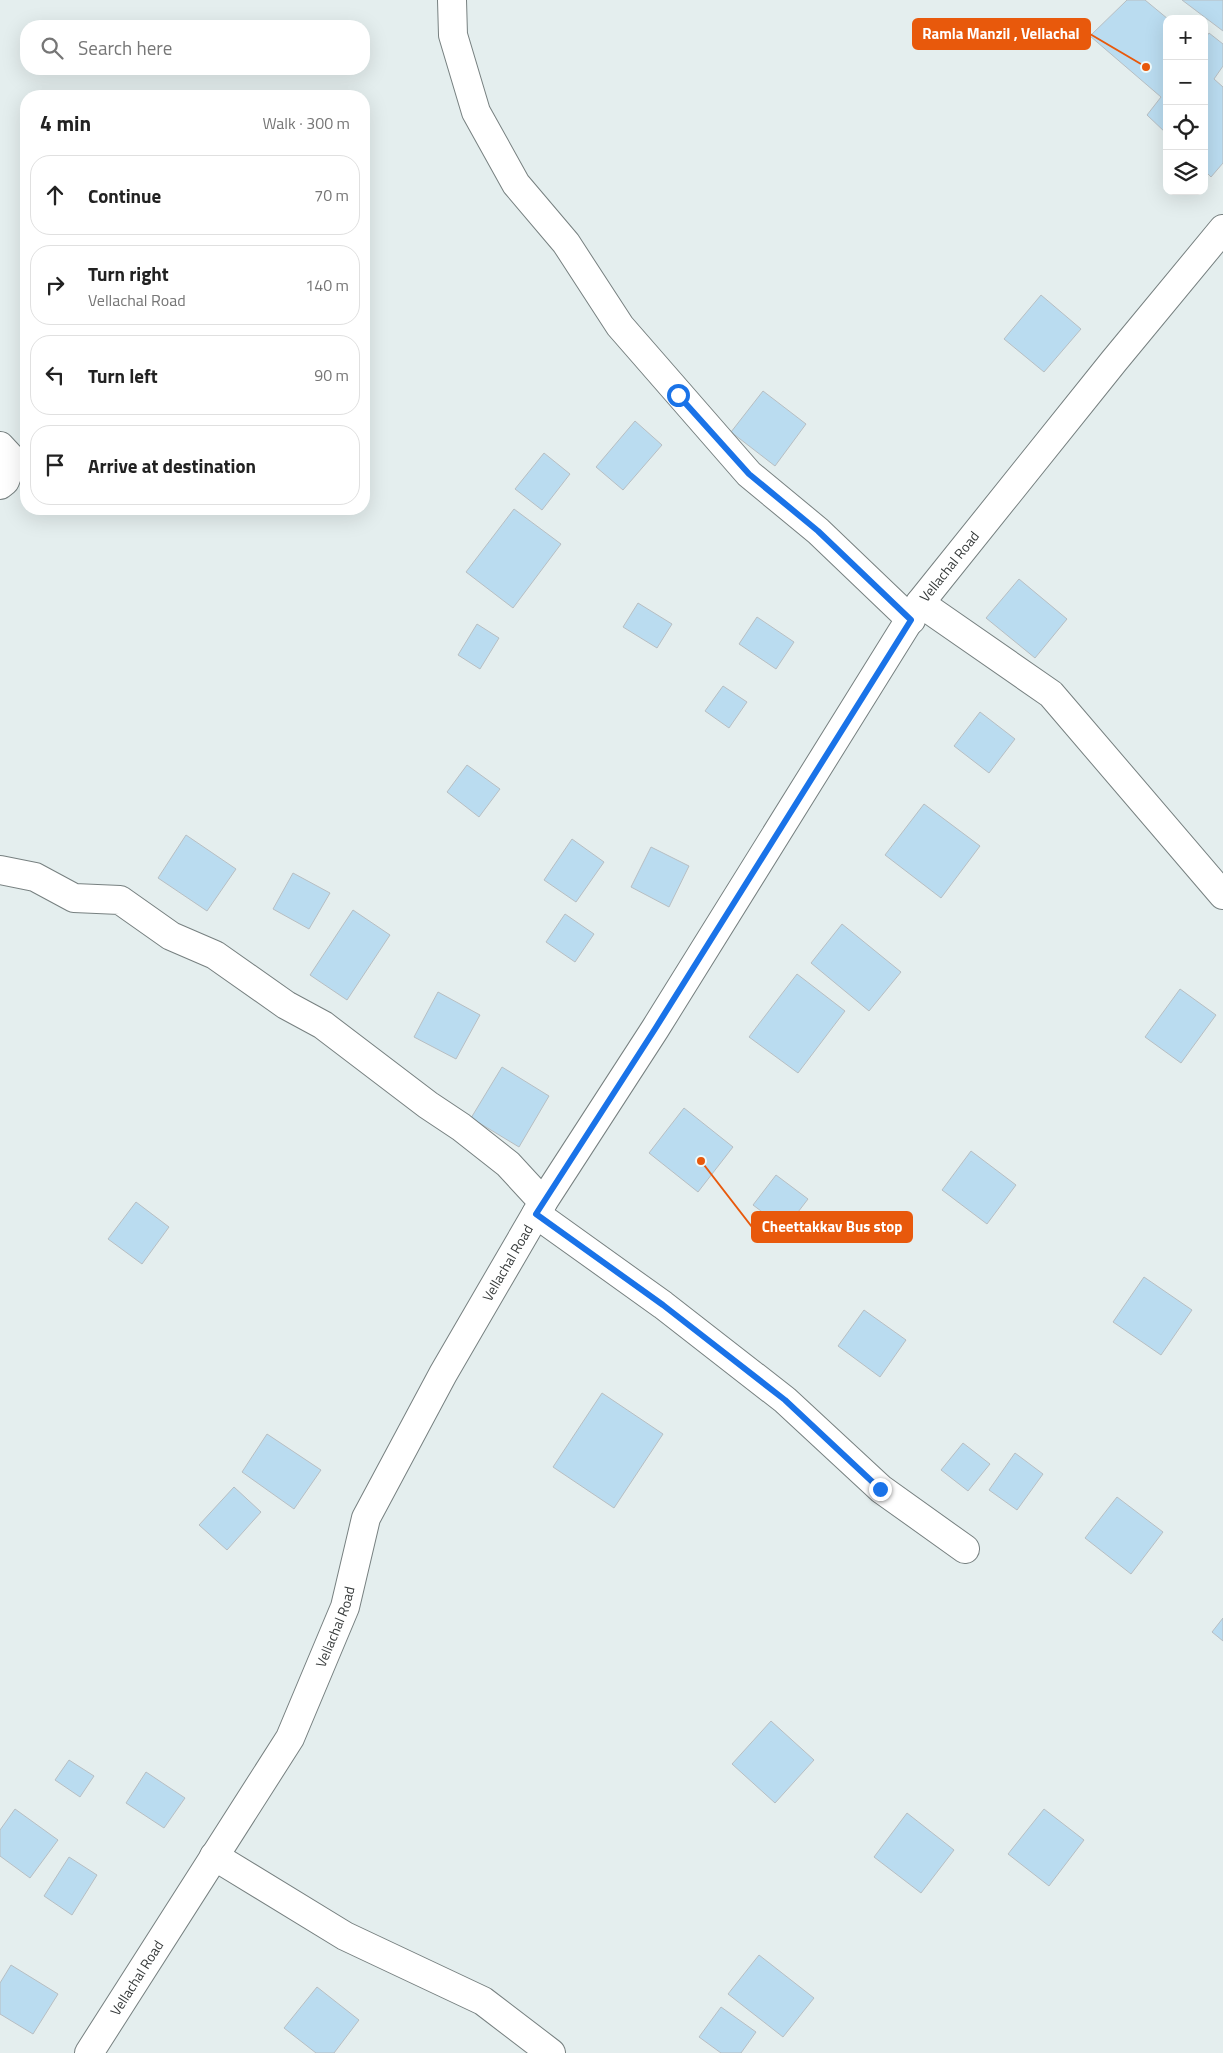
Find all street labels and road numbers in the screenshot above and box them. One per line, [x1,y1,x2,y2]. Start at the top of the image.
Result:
street label: Vellachal Road [914,526,984,606]
street label: Vellachal Road [477,1220,538,1305]
street label: Vellachal Road [310,1584,360,1670]
street label: Vellachal Road [105,1936,168,2019]

